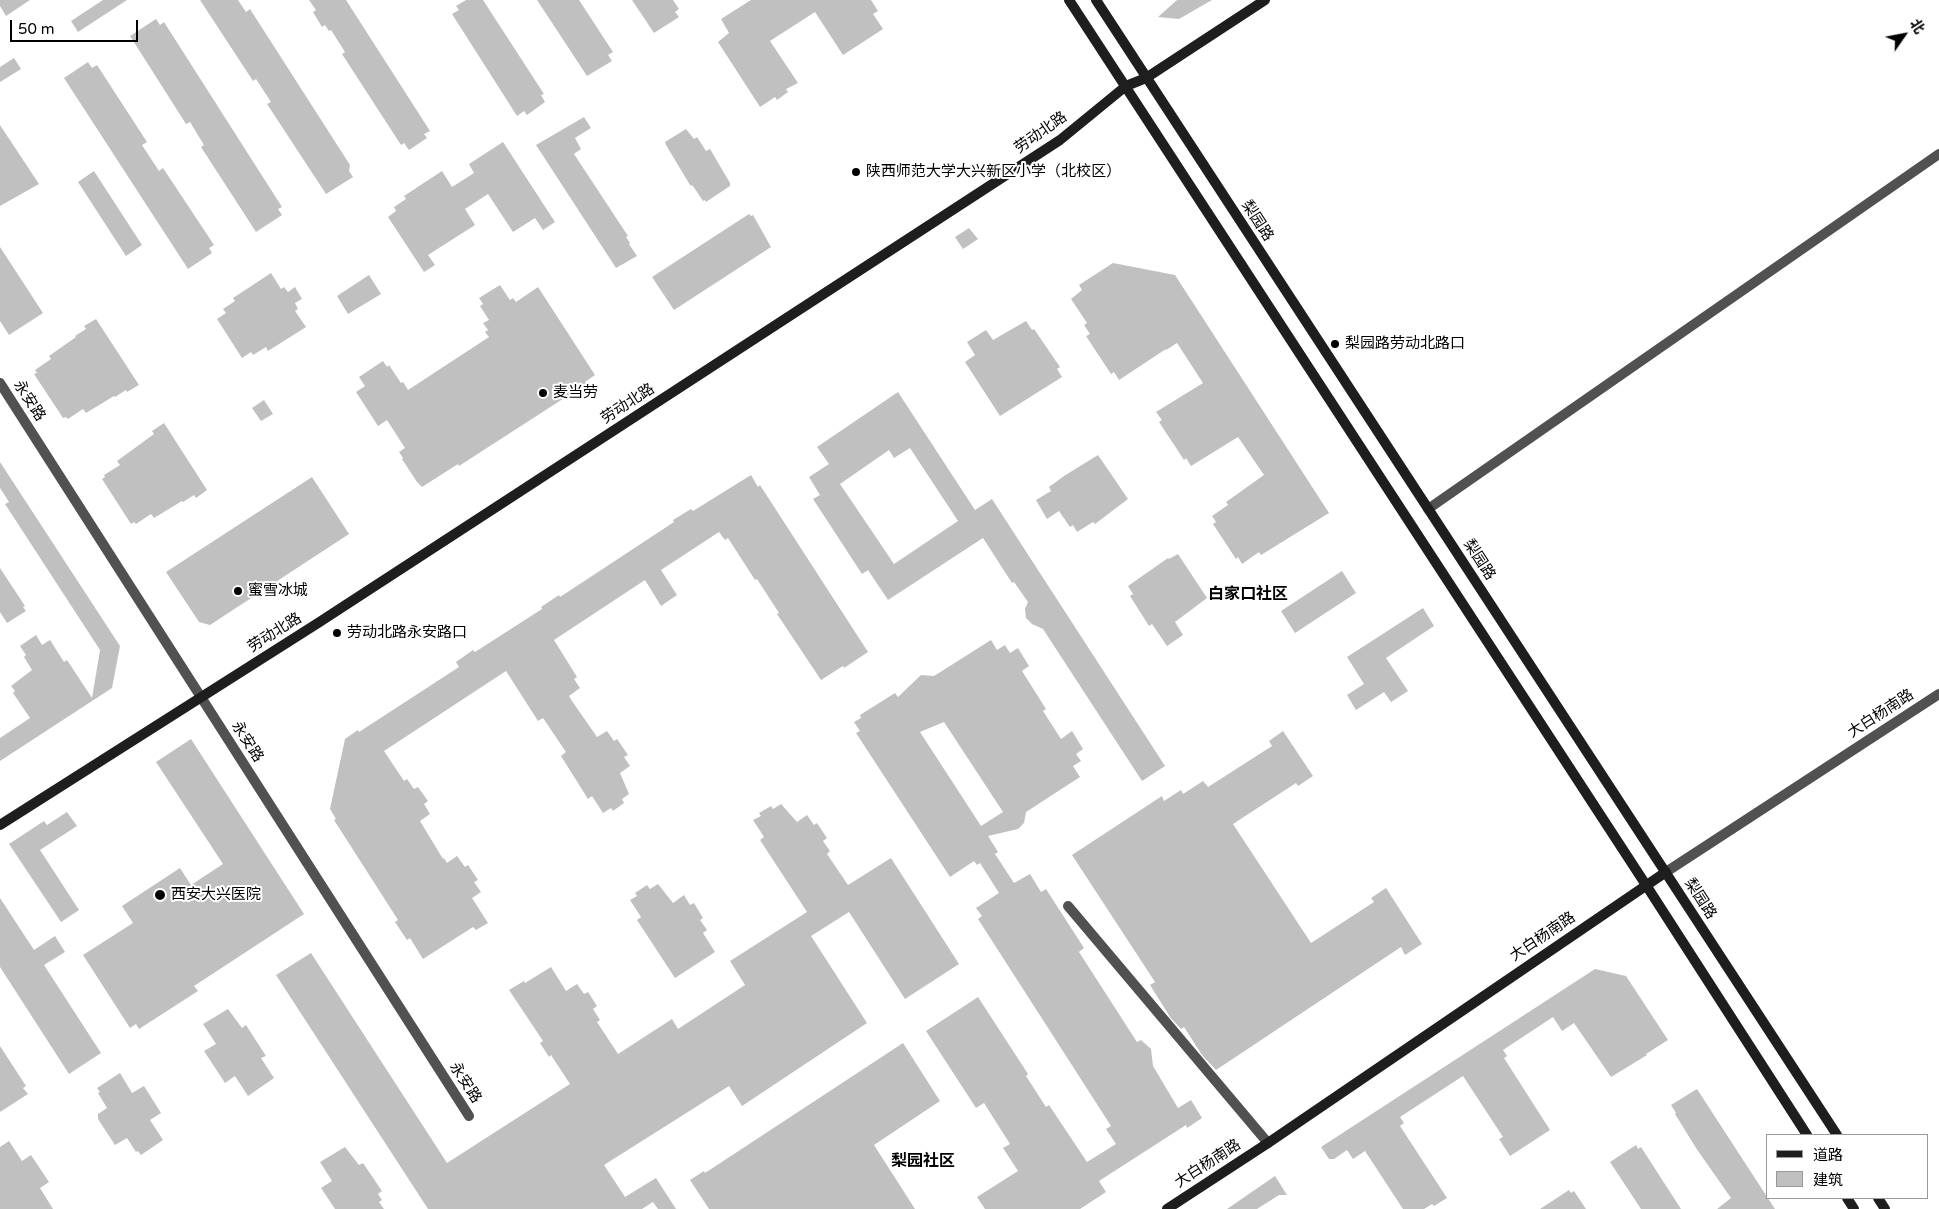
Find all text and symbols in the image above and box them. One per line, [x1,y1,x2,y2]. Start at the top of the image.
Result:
scale bar [12,10,140,42]
north arrow [1879,10,1929,60]
text: 北 [1906,16,1928,37]
text: 50 m [18,20,55,38]
street label: 劳动北路 [1011,108,1071,158]
place label: 陕西师范大学大兴新区小学（北校区） [866,163,1121,181]
marker: 陕西师范大学大兴新区小学（北校区） [850,166,862,178]
street label: 梨园路 [1237,197,1277,245]
place label: 梨园路劳动北路口 [1345,335,1465,353]
marker: 梨园路劳动北路口 [1329,338,1341,350]
street label: 永安路 [9,377,49,425]
street label: 劳动北路 [598,380,658,428]
place label: 麦当劳 [553,384,598,402]
marker: 麦当劳 [537,387,549,399]
street label: 梨园路 [1459,536,1499,584]
place label: 蜜雪冰城 [248,582,308,600]
marker: 蜜雪冰城 [232,585,244,597]
district label: 白家口社区 [1208,585,1288,605]
street label: 劳动北路 [245,609,305,657]
place label: 劳动北路永安路口 [347,624,467,642]
marker: 劳动北路永安路口 [331,627,343,639]
street label: 大白杨南路 [1845,686,1917,742]
street label: 永安路 [227,718,267,766]
street label: 梨园路 [1680,875,1720,923]
place label: 西安大兴医院 [171,886,261,904]
marker: 西安大兴医院 [153,888,167,902]
street label: 大白杨南路 [1507,909,1579,965]
street label: 永安路 [445,1059,485,1107]
legend [1766,1134,1929,1199]
street label: 大白杨南路 [1172,1136,1244,1192]
text: 道路 [1813,1146,1843,1164]
district label: 梨园社区 [891,1152,955,1172]
text: 建筑 [1813,1171,1843,1189]

